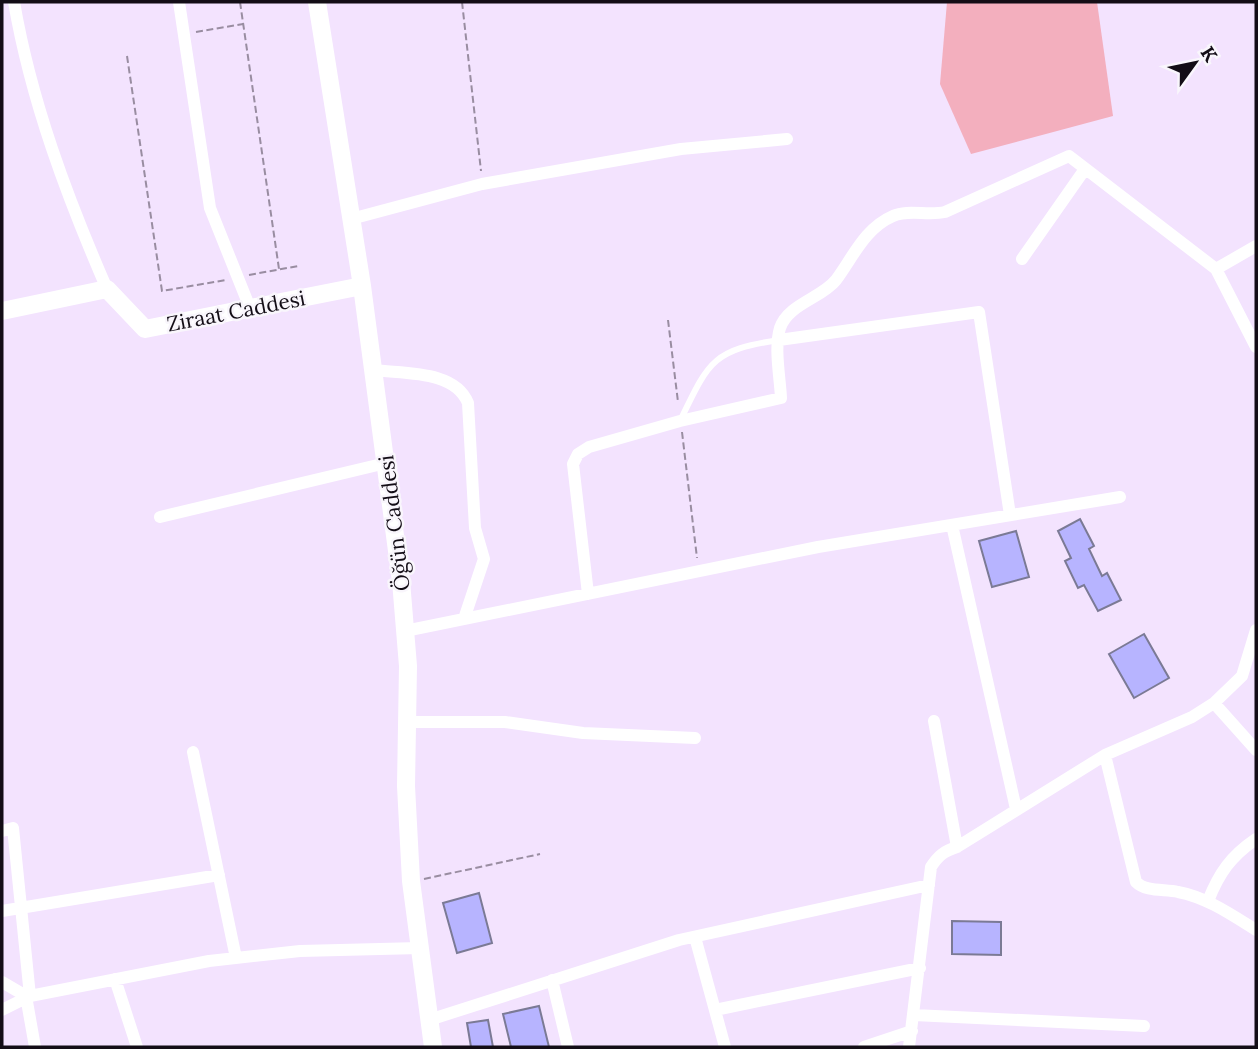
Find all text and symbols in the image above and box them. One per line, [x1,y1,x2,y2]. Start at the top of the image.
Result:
north arrow [1160,28,1230,98]
text: K [1196,42,1223,66]
street label: Ziraat Caddesi [165,284,308,338]
street label: Öğün Caddesi [372,453,416,592]

